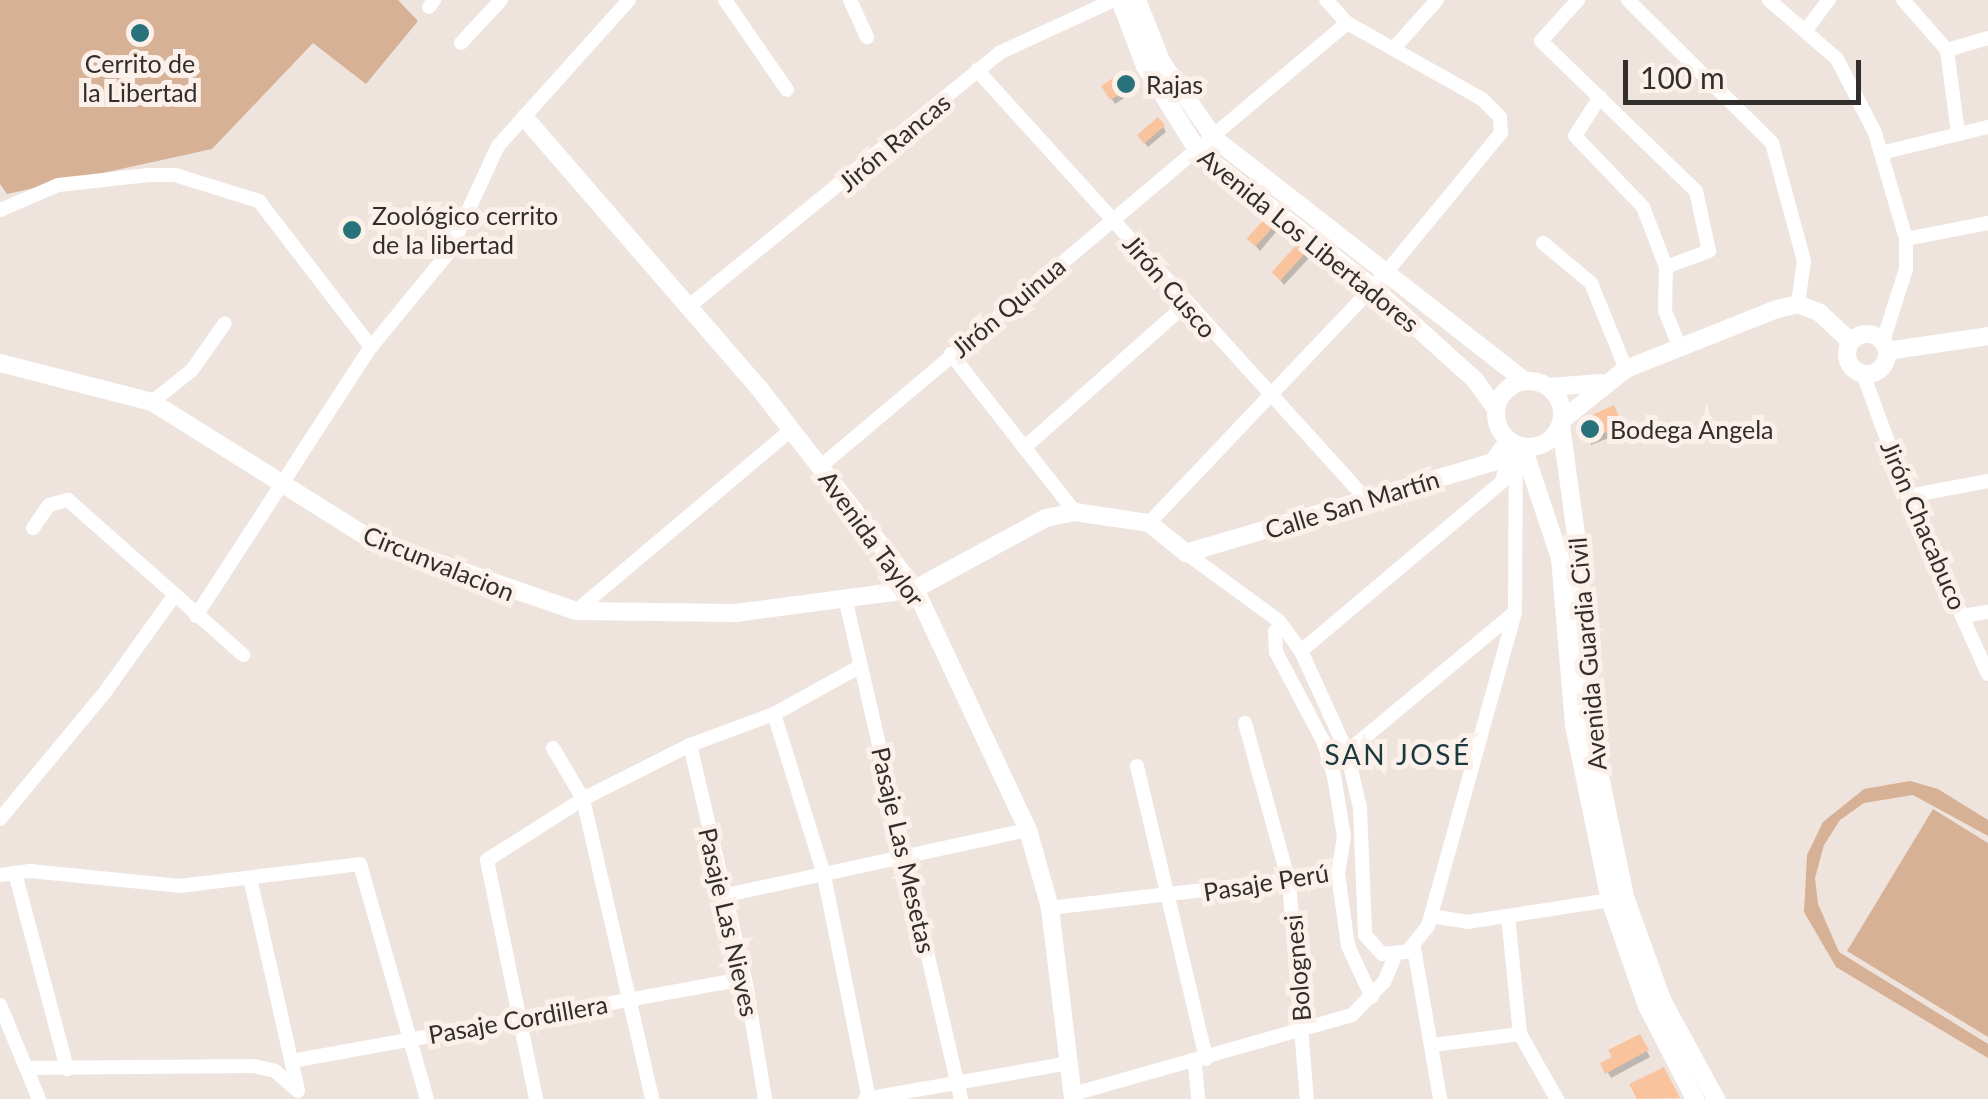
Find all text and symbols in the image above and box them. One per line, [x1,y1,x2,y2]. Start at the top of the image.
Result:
marker: Cerrito de la Libertad [129,22,151,44]
scale bar [1628,40,1866,102]
place label: Cerrito de la Libertad [82,49,198,108]
text: 100 m [1640,59,1725,95]
place label: Rajas [1146,69,1203,99]
marker: Rajas [1115,73,1137,95]
street label: Jirón Rancas [832,87,956,197]
street label: Avenida Los Libertadores [1193,142,1425,338]
place label: Zoológico cerrito de la libertad [372,201,558,260]
marker: Zoológico cerrito de la libertad [341,219,363,241]
street label: Jirón Cusco [1117,228,1223,344]
street label: Jirón Quinua [945,251,1071,363]
place label: Bodega Angela [1610,414,1774,444]
marker: Bodega Angela [1579,418,1601,440]
street label: Jirón Chacabuco [1875,436,1973,614]
street label: Calle San Martín [1261,463,1443,545]
street label: Avenida Taylor [813,464,931,612]
street label: Circunvalacion [359,519,519,607]
street label: Avenida Guardia Civil [1562,536,1612,772]
district label: SAN JOSÉ [1324,737,1472,771]
street label: Pasaje Las Mesetas [866,744,942,956]
street label: Pasaje Las Nieves [693,825,765,1019]
street label: Pasaje Perú [1201,857,1331,907]
street label: Bolognesi [1277,913,1317,1023]
street label: Pasaje Cordillera [426,988,610,1050]

